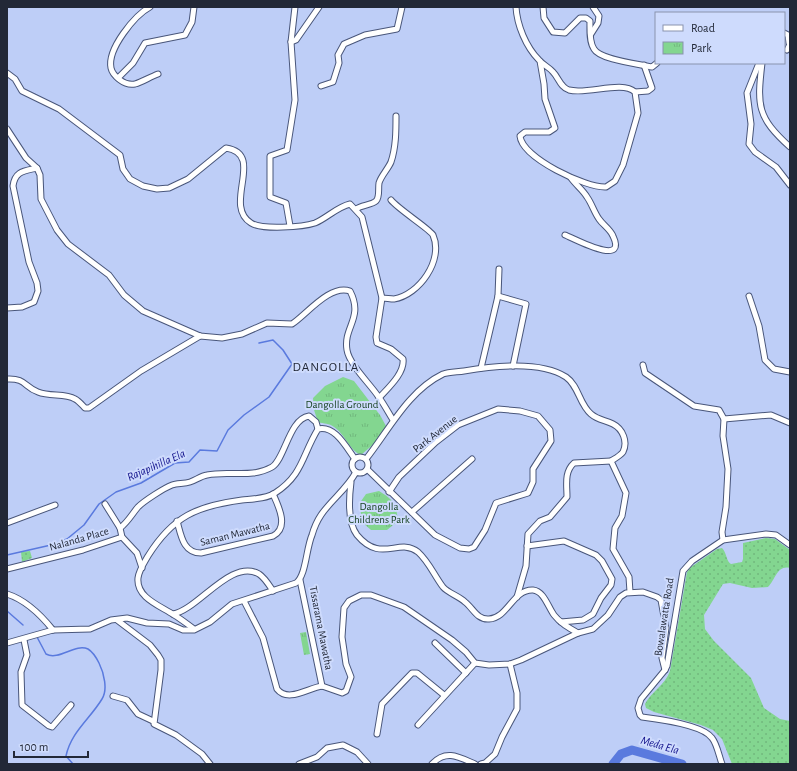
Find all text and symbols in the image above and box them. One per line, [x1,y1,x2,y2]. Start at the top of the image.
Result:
legend [655,12,785,64]
text: Road [691,22,715,34]
text: Park [691,42,712,54]
district label: DANGOLLA [293,361,359,374]
park label: Dangolla Ground [305,399,379,410]
street label: Park Avenue [411,413,459,455]
water label: Rajapihilla Ela [125,447,187,484]
park label: Dangolla Childrens Park [348,501,410,525]
street label: Saman Mawatha [199,520,271,548]
street label: Nalanda Place [48,525,110,553]
street label: Bowalawatta Road [652,577,676,657]
street label: Tissarama Mawatha [307,585,335,671]
scale bar [14,733,88,759]
water label: Meda Ela [639,734,681,756]
text: 100 m [20,741,48,753]

